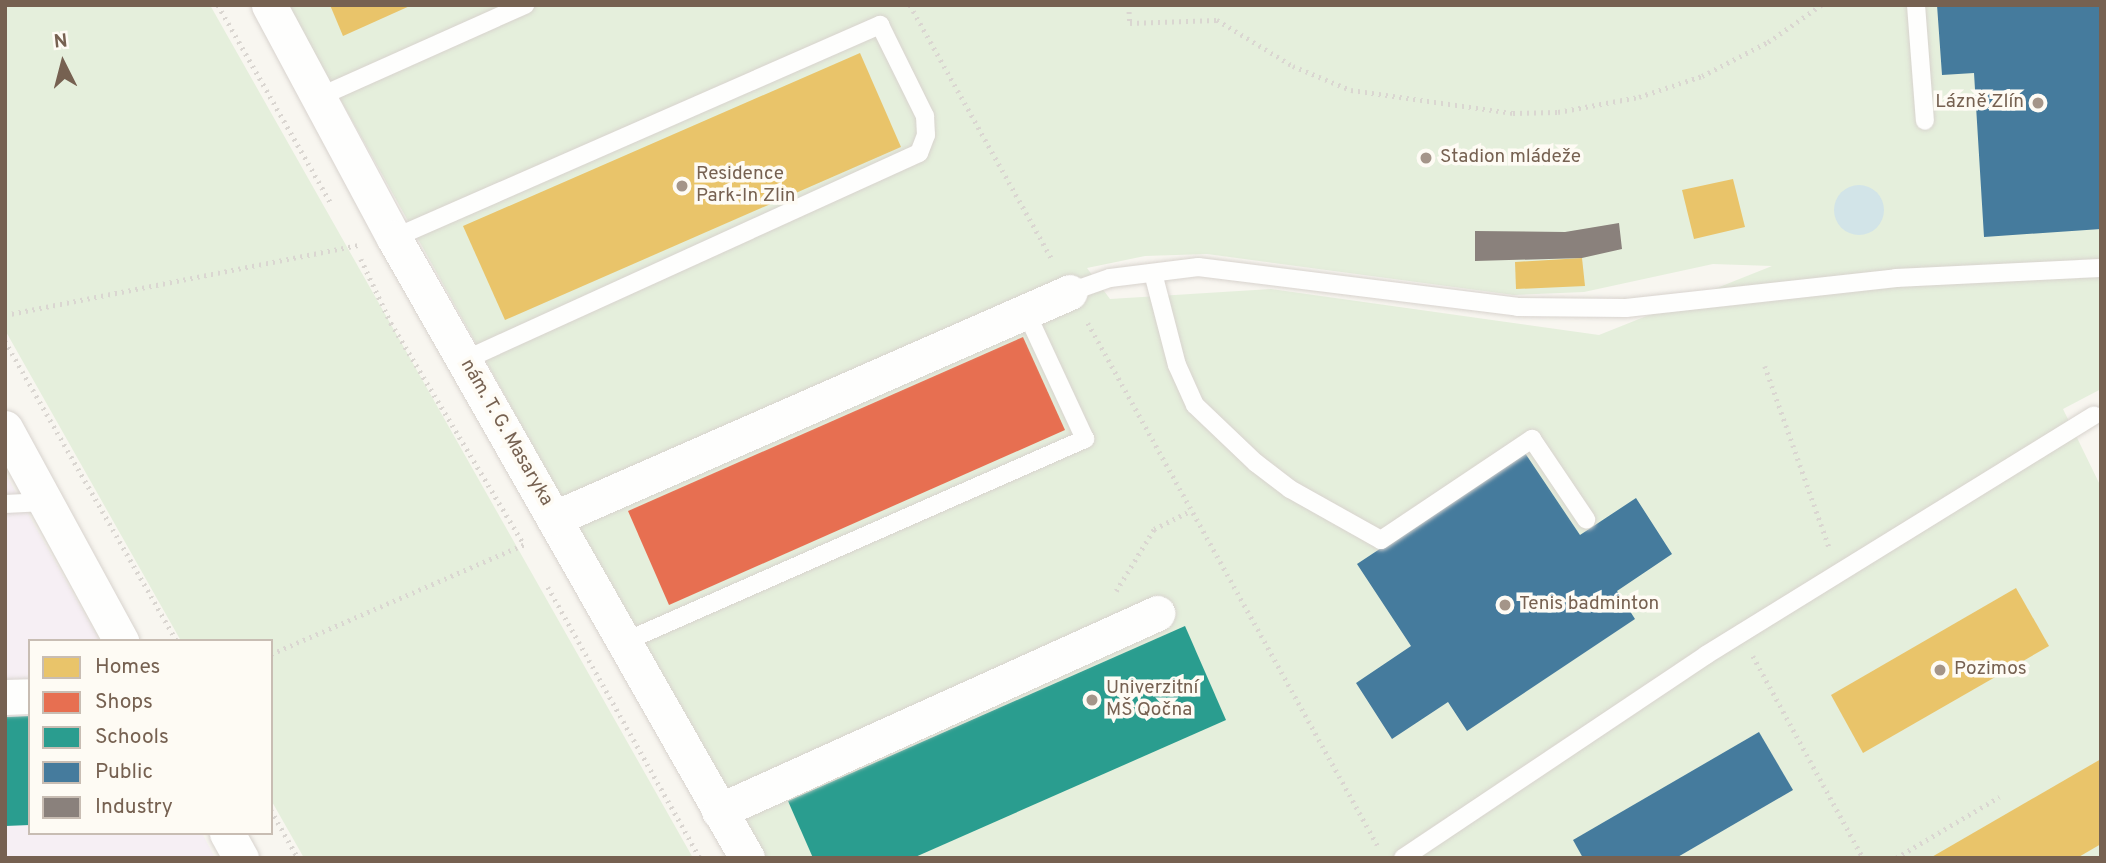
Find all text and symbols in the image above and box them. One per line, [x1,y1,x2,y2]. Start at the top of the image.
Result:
north arrow [28,28,98,98]
text: N [53,29,69,55]
place label: Lázně Zlín [1935,92,2024,114]
marker: Lázně Zlín [2030,95,2046,111]
place label: Stadion mládeže [1440,147,1581,169]
marker: Stadion mládeže [1418,150,1434,166]
place label: Residence Park-In Zlin [696,164,795,208]
marker: Residence Park-In Zlin [674,178,690,194]
street label: nám. T. G. Masaryka [455,355,557,511]
place label: Tenis badminton [1519,594,1659,616]
marker: Tenis badminton [1497,597,1513,613]
legend [28,639,273,835]
text: Homes [95,654,160,681]
place label: Pozimos [1954,659,2027,681]
marker: Pozimos [1932,662,1948,678]
place label: Univerzitní MŠ Qočna [1106,678,1198,722]
text: Shops [95,689,153,716]
marker: Univerzitní MŠ Qočna [1084,692,1100,708]
text: Schools [95,724,169,751]
text: Public [95,759,153,786]
text: Industry [95,794,173,821]

